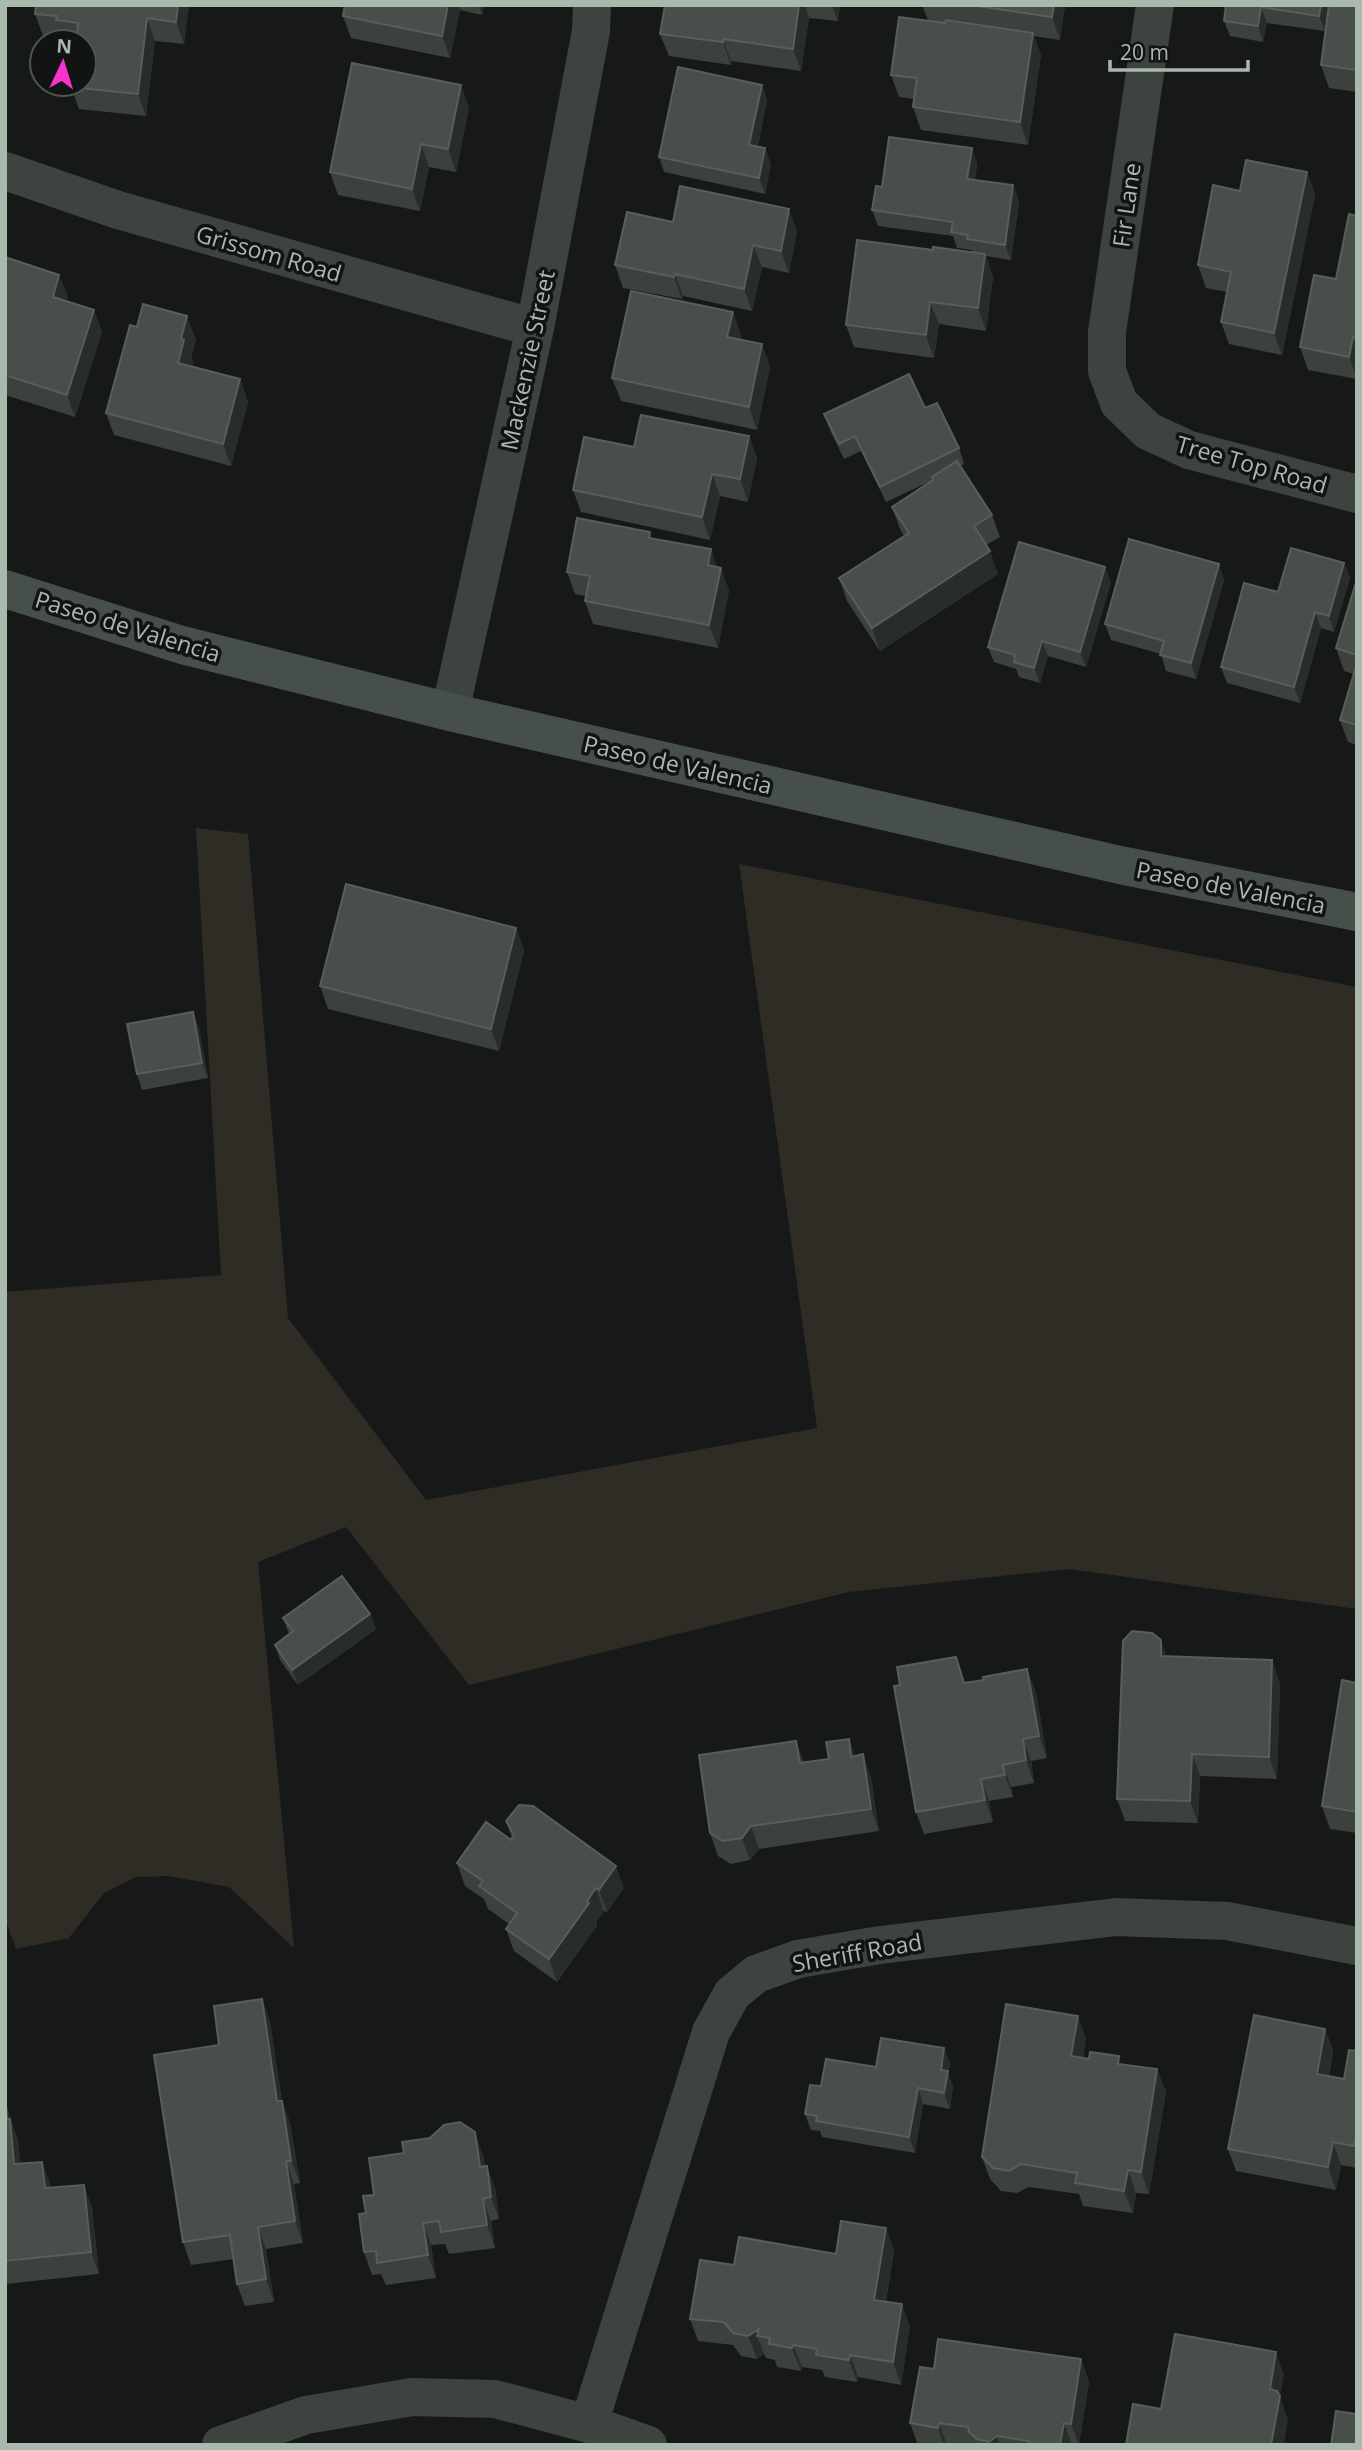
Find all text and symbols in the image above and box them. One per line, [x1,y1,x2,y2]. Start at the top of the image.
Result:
north arrow [28,28,98,98]
scale bar [1110,28,1248,72]
text: N [56,33,73,60]
text: 20 m [1120,38,1169,66]
street label: Fir Lane [1104,161,1148,249]
street label: Grissom Road [193,217,345,289]
street label: Mackenzie Street [492,267,562,453]
street label: Tree Top Road [1173,427,1331,501]
street label: Paseo de Valencia [31,583,225,669]
street label: Paseo de Valencia [581,727,775,801]
street label: Paseo de Valencia [1134,853,1328,921]
street label: Sheriff Road [790,1925,924,1979]

